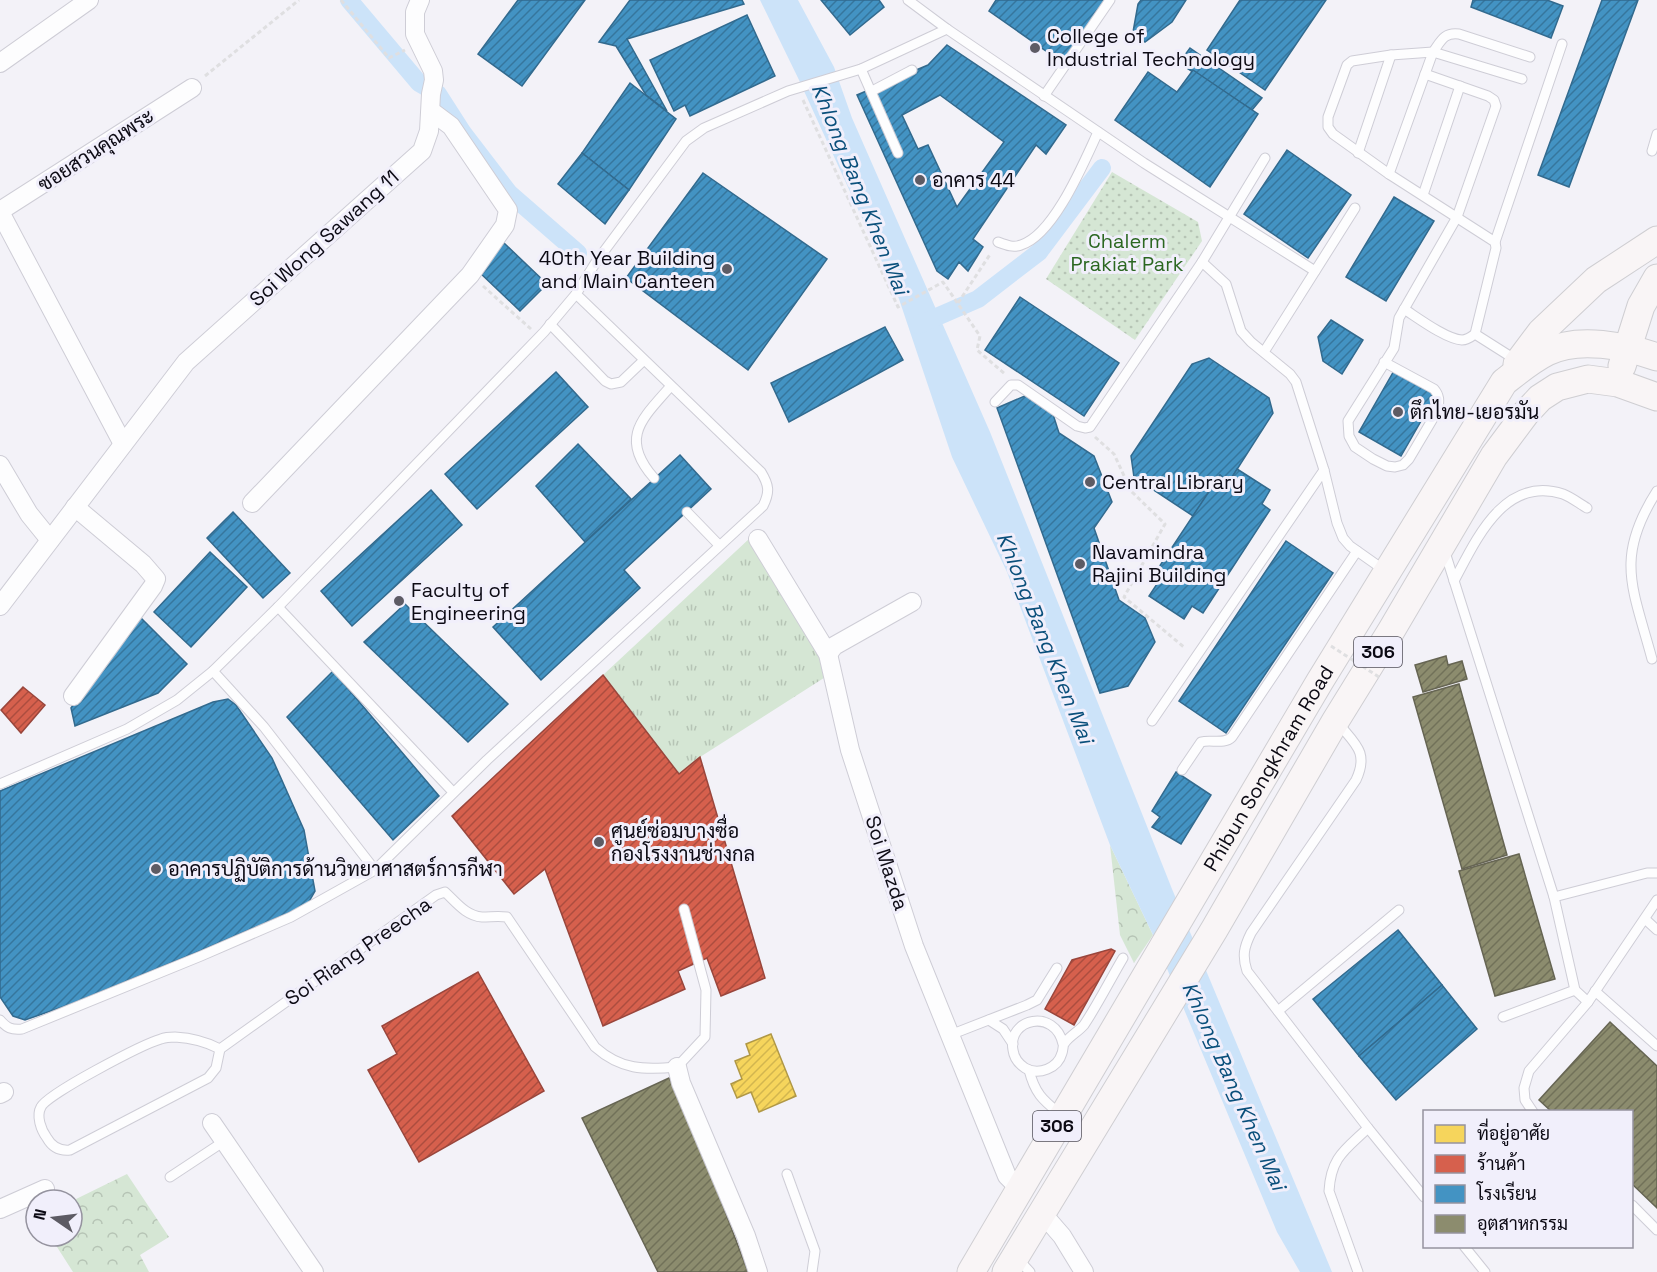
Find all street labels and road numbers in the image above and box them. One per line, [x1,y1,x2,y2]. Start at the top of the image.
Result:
street label: ซอยสวนคุณพระ [33,103,160,198]
street label: Soi Wong Sawang 11 [244,164,404,312]
road number: 306 [1354,637,1402,667]
street label: Phibun Songkhram Road [1198,661,1339,876]
street label: Soi Mazda [860,812,914,914]
street label: Soi Riang Preecha [280,891,436,1011]
road number: 306 [1033,1111,1081,1141]

